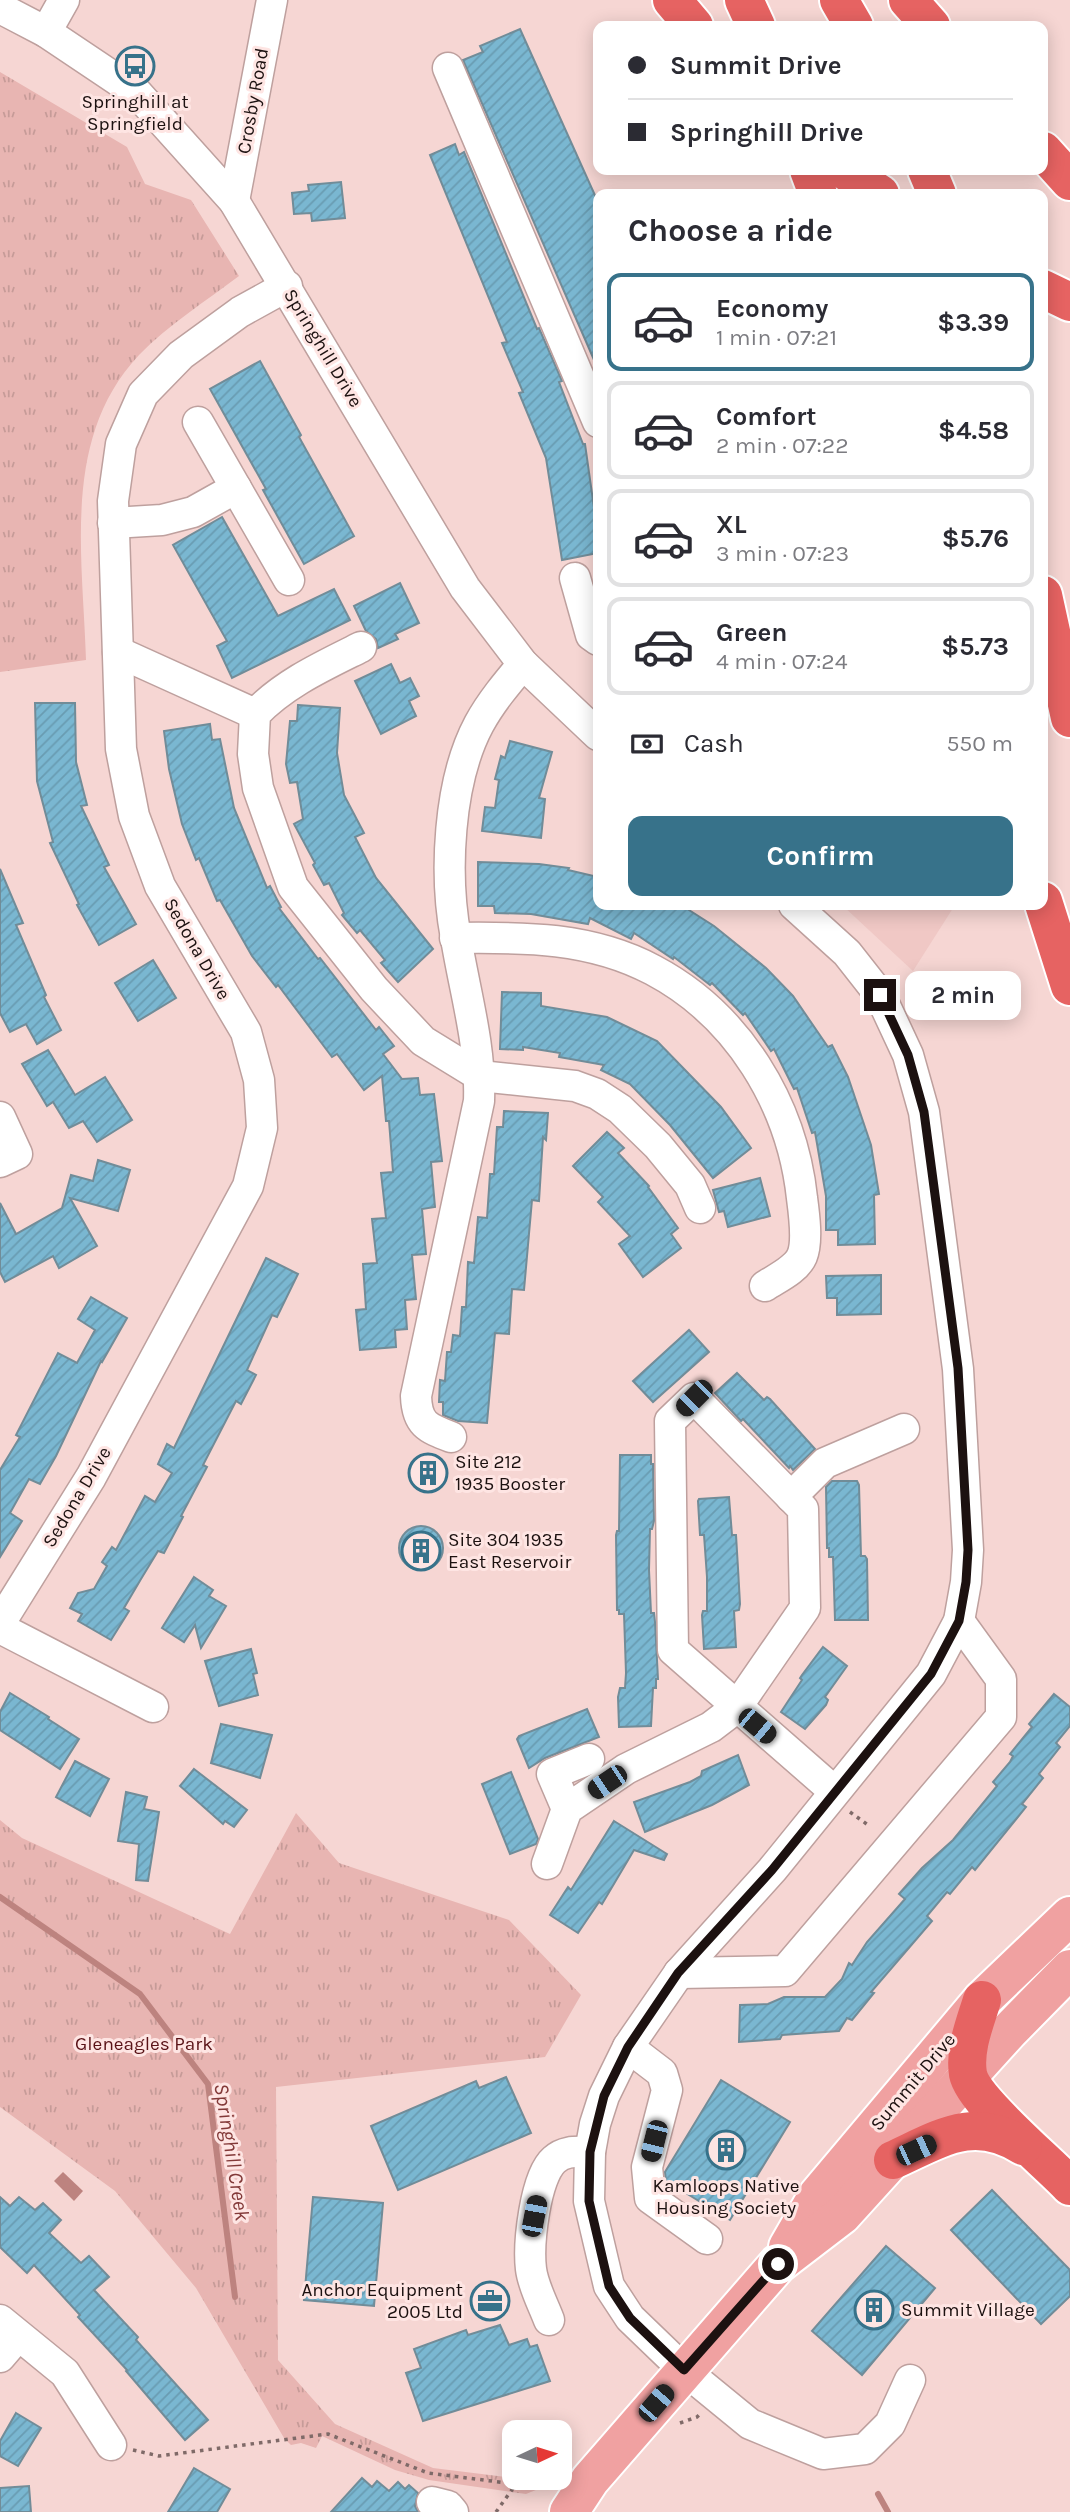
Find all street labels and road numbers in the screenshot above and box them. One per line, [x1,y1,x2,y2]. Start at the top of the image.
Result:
street label: Crosby Road [233,46,273,156]
street label: Springhill Drive [279,285,367,411]
street label: Sedona Drive [159,894,235,1004]
street label: Sedona Drive [38,1443,116,1551]
street label: Summit Drive [866,2029,960,2135]

